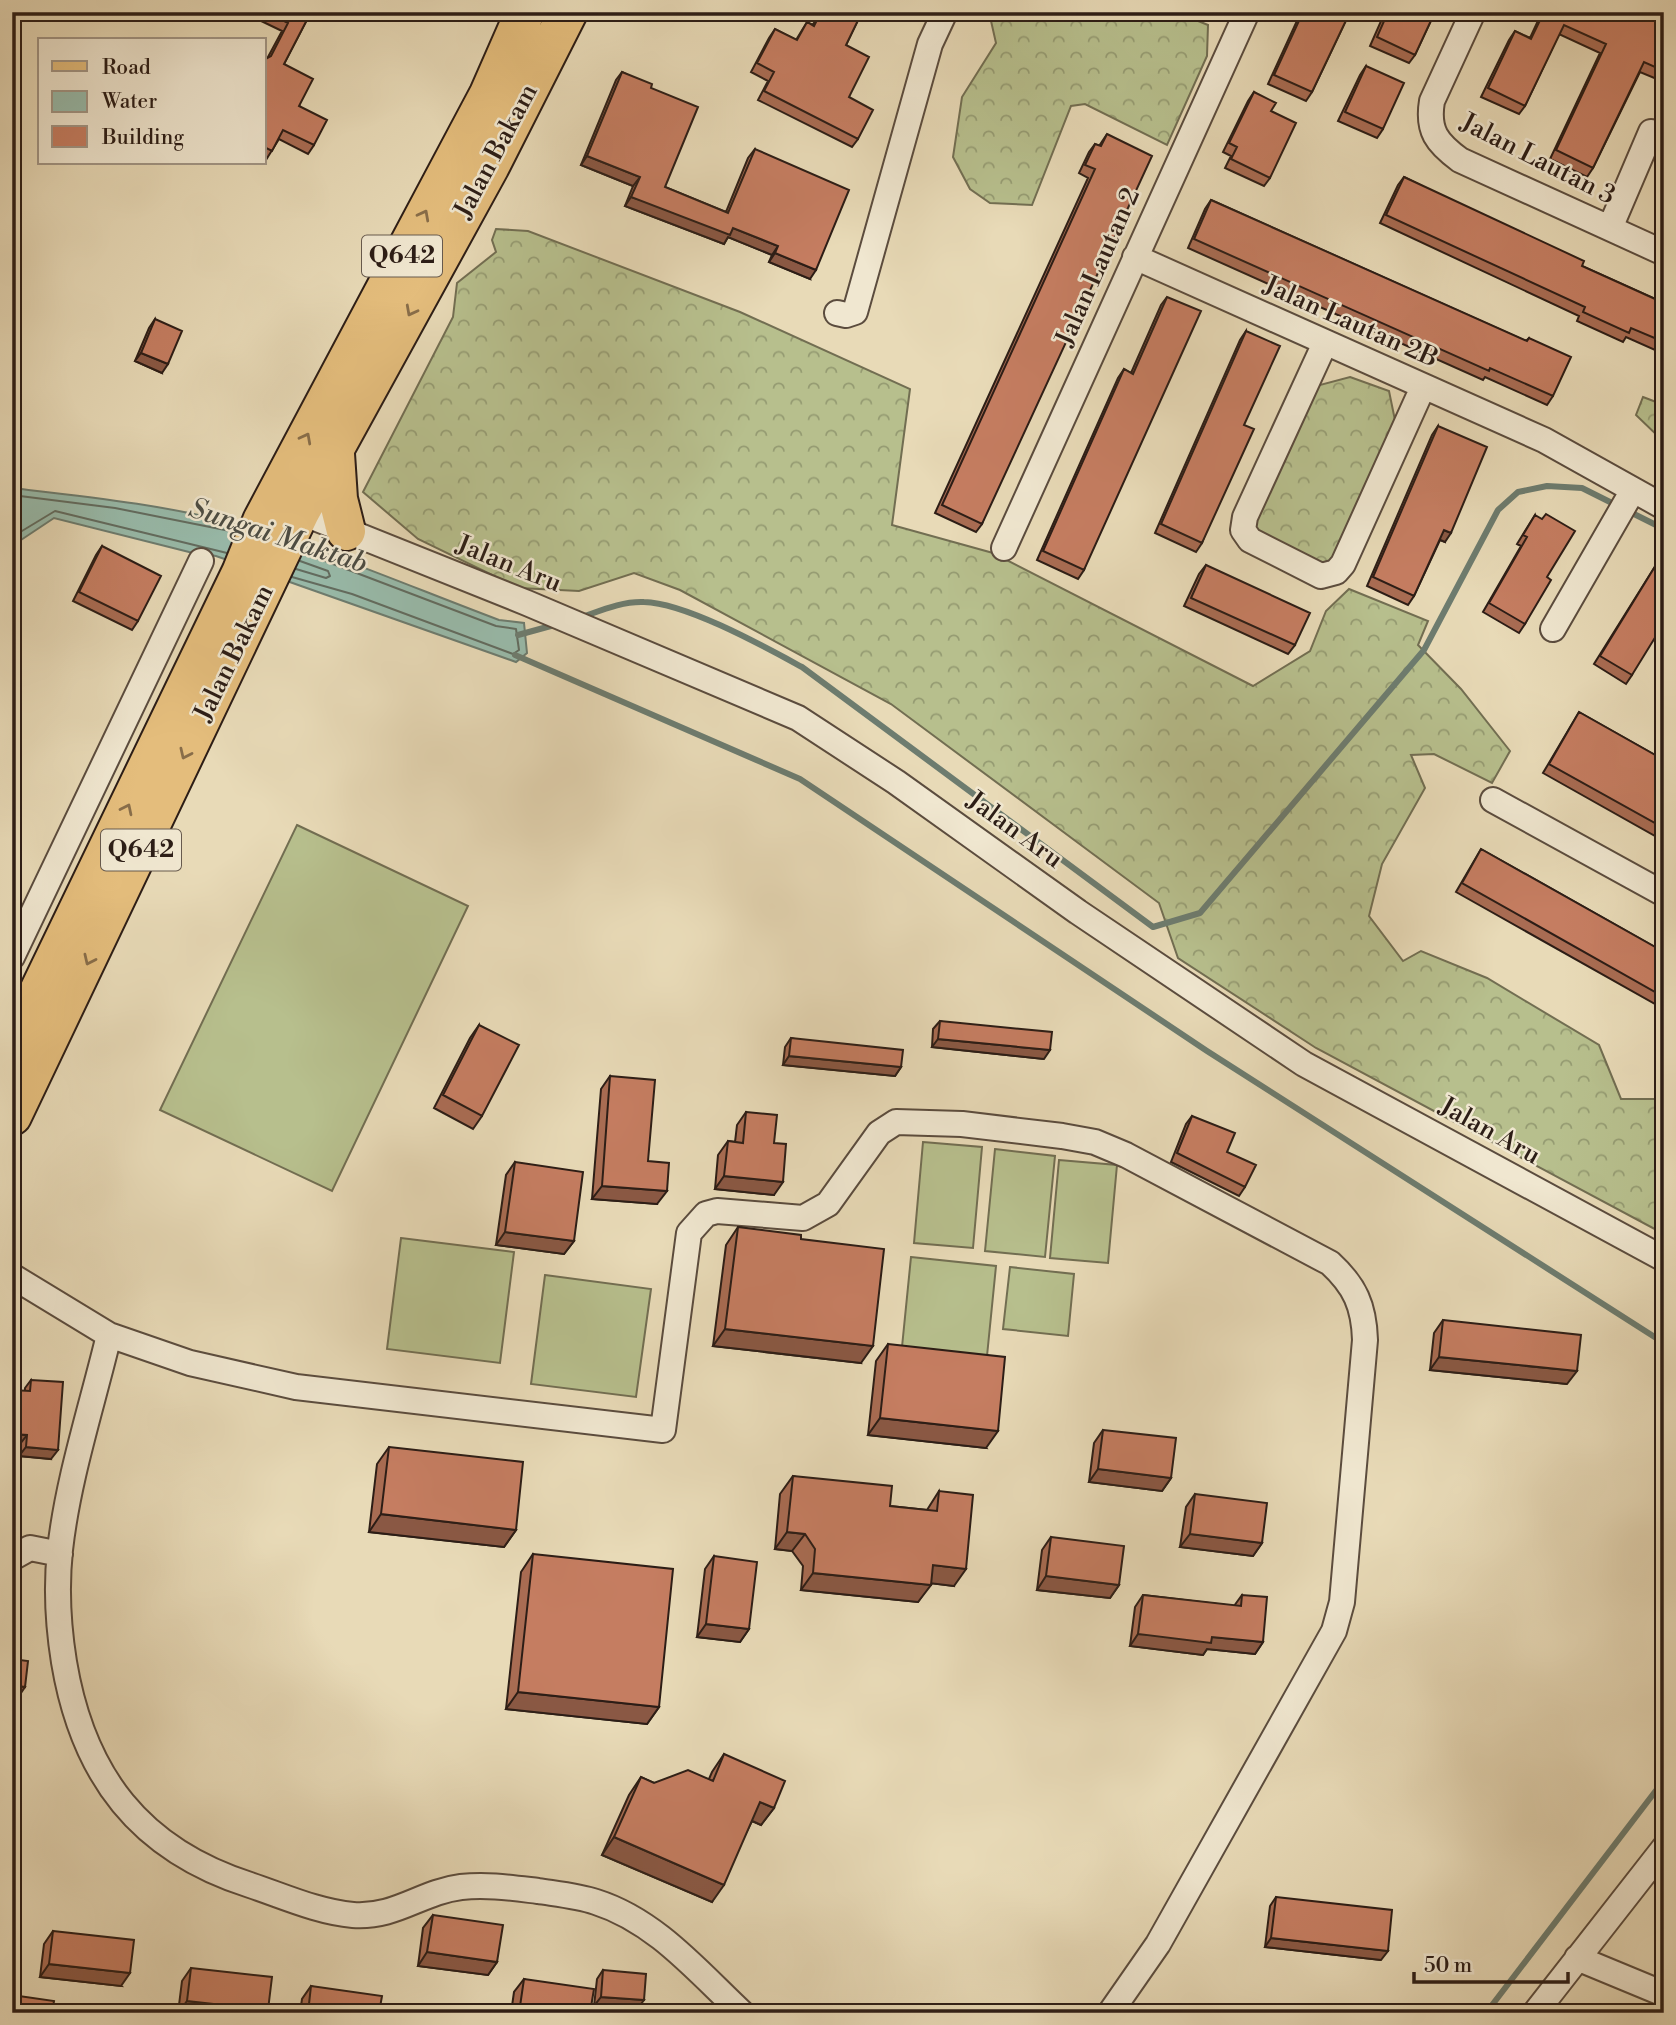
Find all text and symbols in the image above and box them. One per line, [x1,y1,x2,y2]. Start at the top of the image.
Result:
legend [38,38,266,164]
text: Road [102,55,151,81]
street label: Jalan Bakam [447,78,545,225]
text: Water [101,89,157,115]
street label: Jalan Lautan 3 [1455,106,1621,212]
text: Building [101,125,184,151]
street label: Jalan Lautan 2 [1048,183,1147,352]
one-way arrow [415,210,429,223]
road number: Q642 [362,235,442,276]
street label: Jalan Lautan 2B [1258,269,1443,375]
one-way arrow [405,304,419,316]
one-way arrow [297,433,311,445]
water label: Sungai Maktab [184,491,372,581]
street label: Jalan Aru [451,528,566,600]
street label: Jalan Bakam [187,579,281,727]
one-way arrow [179,747,193,759]
street label: Jalan Aru [960,784,1069,876]
one-way arrow [119,804,133,816]
road number: Q642 [101,830,181,870]
one-way arrow [83,953,97,965]
street label: Jalan Aru [1433,1090,1546,1172]
scale bar [1414,1941,1568,1985]
text: 50 m [1424,1953,1472,1979]

